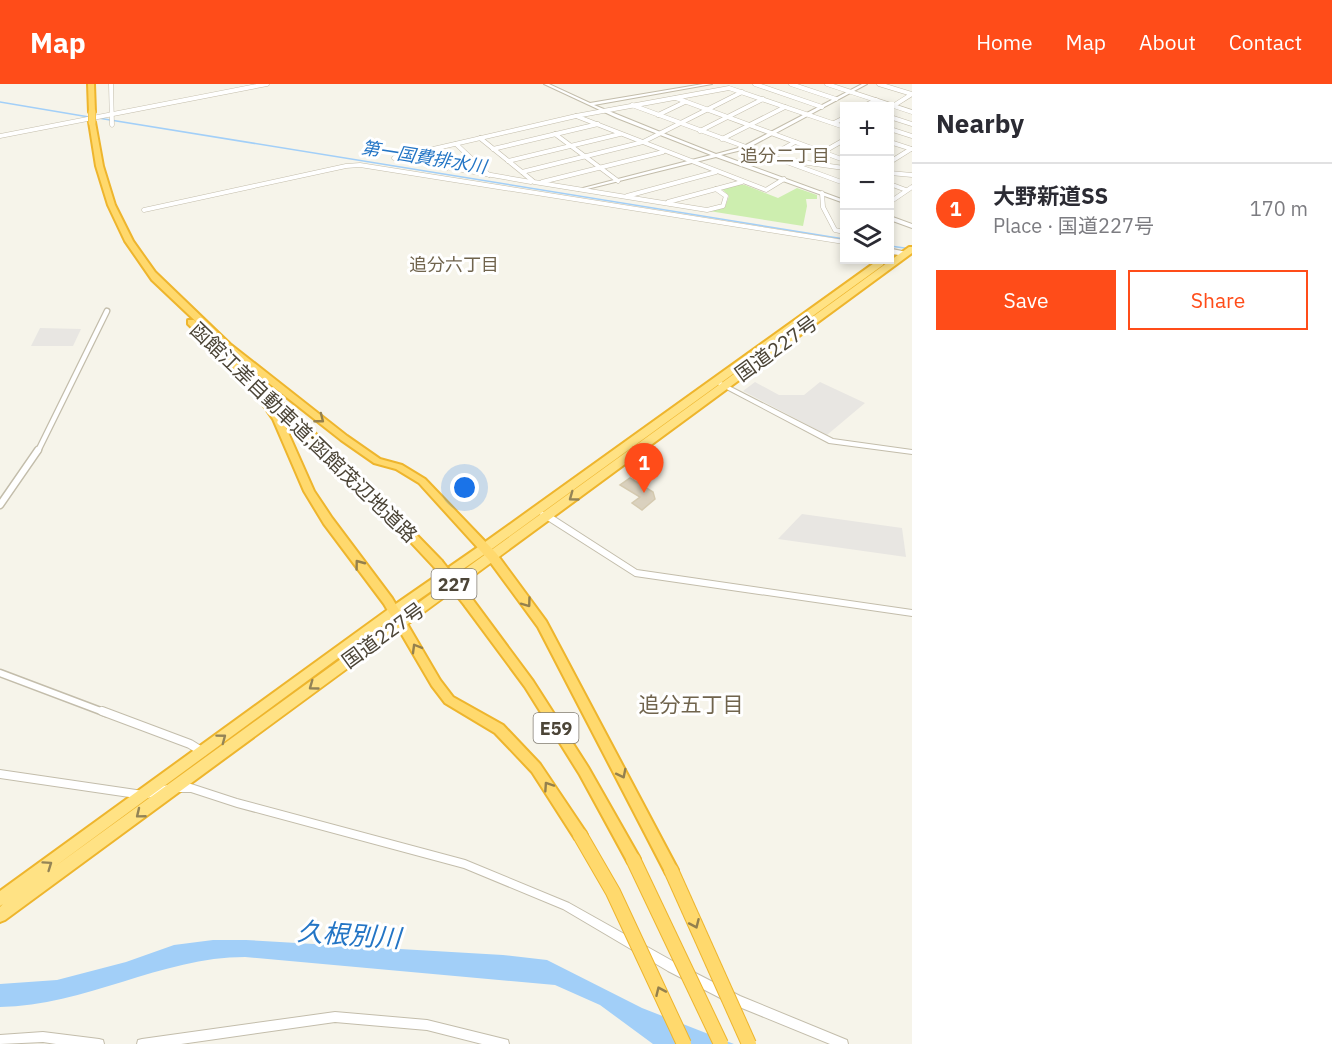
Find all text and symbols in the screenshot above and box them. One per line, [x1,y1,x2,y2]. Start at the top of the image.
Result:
text: Map [30,24,86,61]
text: Home [976,28,1033,56]
text: Map [1066,28,1106,56]
text: About [1139,28,1196,56]
text: Contact [1229,28,1302,56]
map controls [840,102,894,264]
button: + [840,102,894,156]
text: Nearby [936,106,1024,140]
water label: 第一国費排水川 [360,136,490,179]
district label: 追分二丁目 [740,144,830,167]
button: − [840,156,894,210]
text: 大野新道SS [993,181,1108,210]
text: 1 [950,195,962,222]
text: 170 m [1250,195,1308,222]
button: layers [840,210,894,264]
text: Place · 国道227号 [993,212,1154,239]
district label: 追分六丁目 [409,253,499,276]
button: Save [936,270,1116,330]
button: Share [1128,270,1308,330]
street label: 国道227号 [729,309,823,387]
street label: 函館江差自動車道;函館茂辺地道路 [185,316,423,548]
one-way arrow [313,412,324,423]
pin: 1 [624,444,664,493]
your location [450,473,479,502]
one-way arrow [569,490,580,501]
one-way arrow [356,559,367,570]
road number: 227 [432,569,476,599]
street label: 国道227号 [336,596,430,674]
one-way arrow [520,597,531,608]
one-way arrow [412,644,423,654]
one-way arrow [309,678,320,689]
district label: 追分五丁目 [639,690,744,718]
road number: E59 [534,713,578,743]
one-way arrow [216,734,227,745]
one-way arrow [614,767,626,778]
one-way arrow [543,782,555,792]
one-way arrow [135,807,146,818]
one-way arrow [41,861,52,872]
water label: 久根別川 [296,913,405,955]
one-way arrow [688,917,700,928]
one-way arrow [656,986,668,997]

